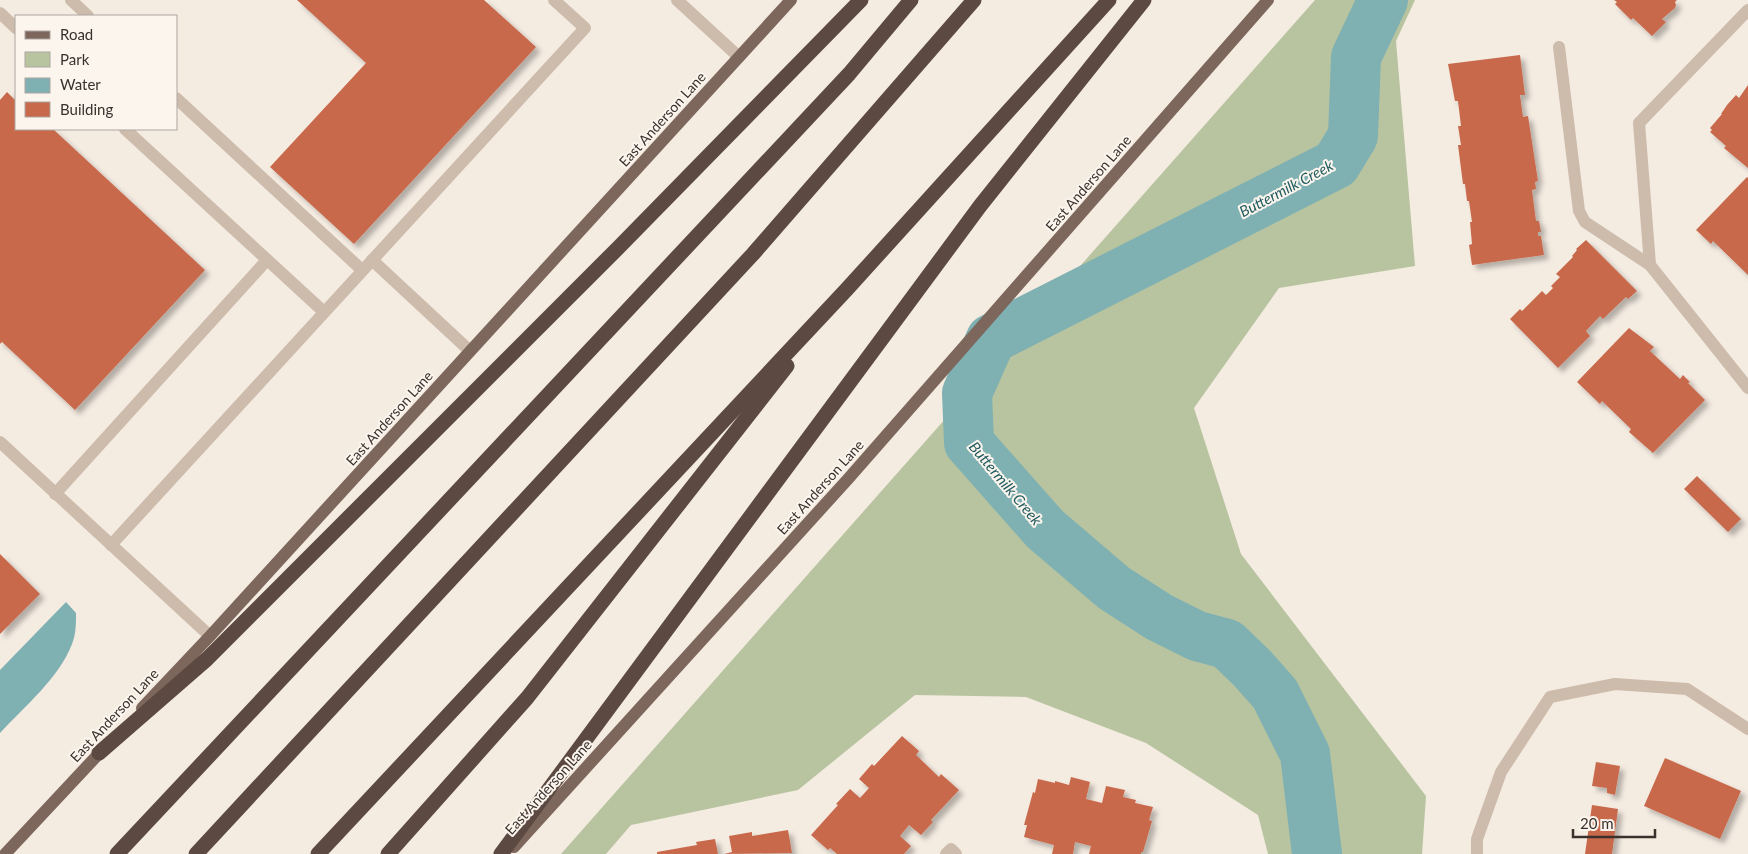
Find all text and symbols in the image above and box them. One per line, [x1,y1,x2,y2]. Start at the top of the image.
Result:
legend [15,15,178,130]
text: Road [60,25,93,43]
text: Park [60,50,90,68]
street label: East Anderson Lane [615,68,709,170]
text: Water [60,75,101,93]
text: Building [60,100,113,118]
street label: East Anderson Lane [1042,132,1134,234]
water label: Buttermilk Creek [1236,155,1337,220]
street label: East Anderson Lane [342,367,436,469]
street label: East Anderson Lane [773,436,867,538]
water label: Buttermilk Creek [966,438,1047,529]
street label: East Anderson Lane [66,665,162,765]
street label: East Anderson Lane [501,736,595,838]
scale bar [1573,806,1656,838]
text: 20 m [1580,814,1614,832]

